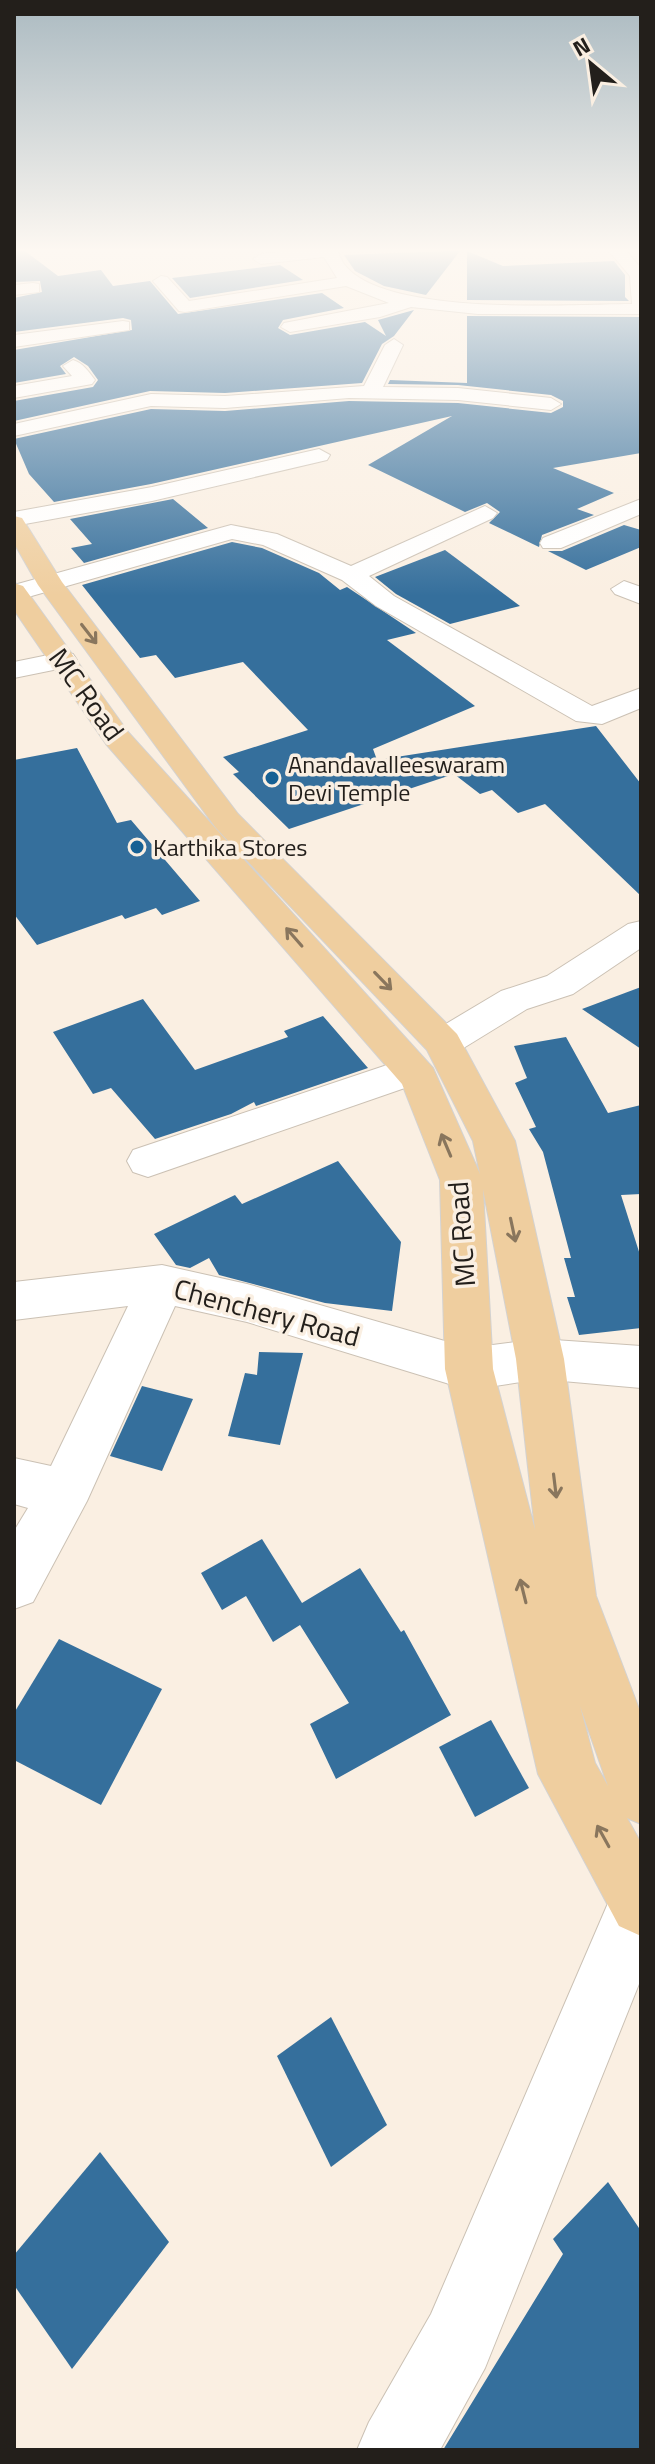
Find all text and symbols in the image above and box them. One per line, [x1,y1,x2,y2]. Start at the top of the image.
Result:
north arrow [551,24,631,104]
text: N [566,28,596,65]
one-way arrow [80,623,98,644]
street label: MC Road [39,639,135,749]
place label: Anandavalleeswaram Devi Temple [288,746,505,810]
marker: Anandavalleeswaram Devi Temple [263,769,281,787]
place label: Karthika Stores [153,829,308,865]
marker: Karthika Stores [128,838,146,856]
one-way arrow [285,928,303,948]
one-way arrow [373,971,392,990]
one-way arrow [438,1133,452,1157]
street label: MC Road [436,1180,486,1288]
one-way arrow [506,1217,521,1242]
street label: Chenchery Road [169,1267,365,1357]
one-way arrow [548,1472,563,1499]
one-way arrow [515,1579,530,1604]
one-way arrow [595,1825,610,1849]

